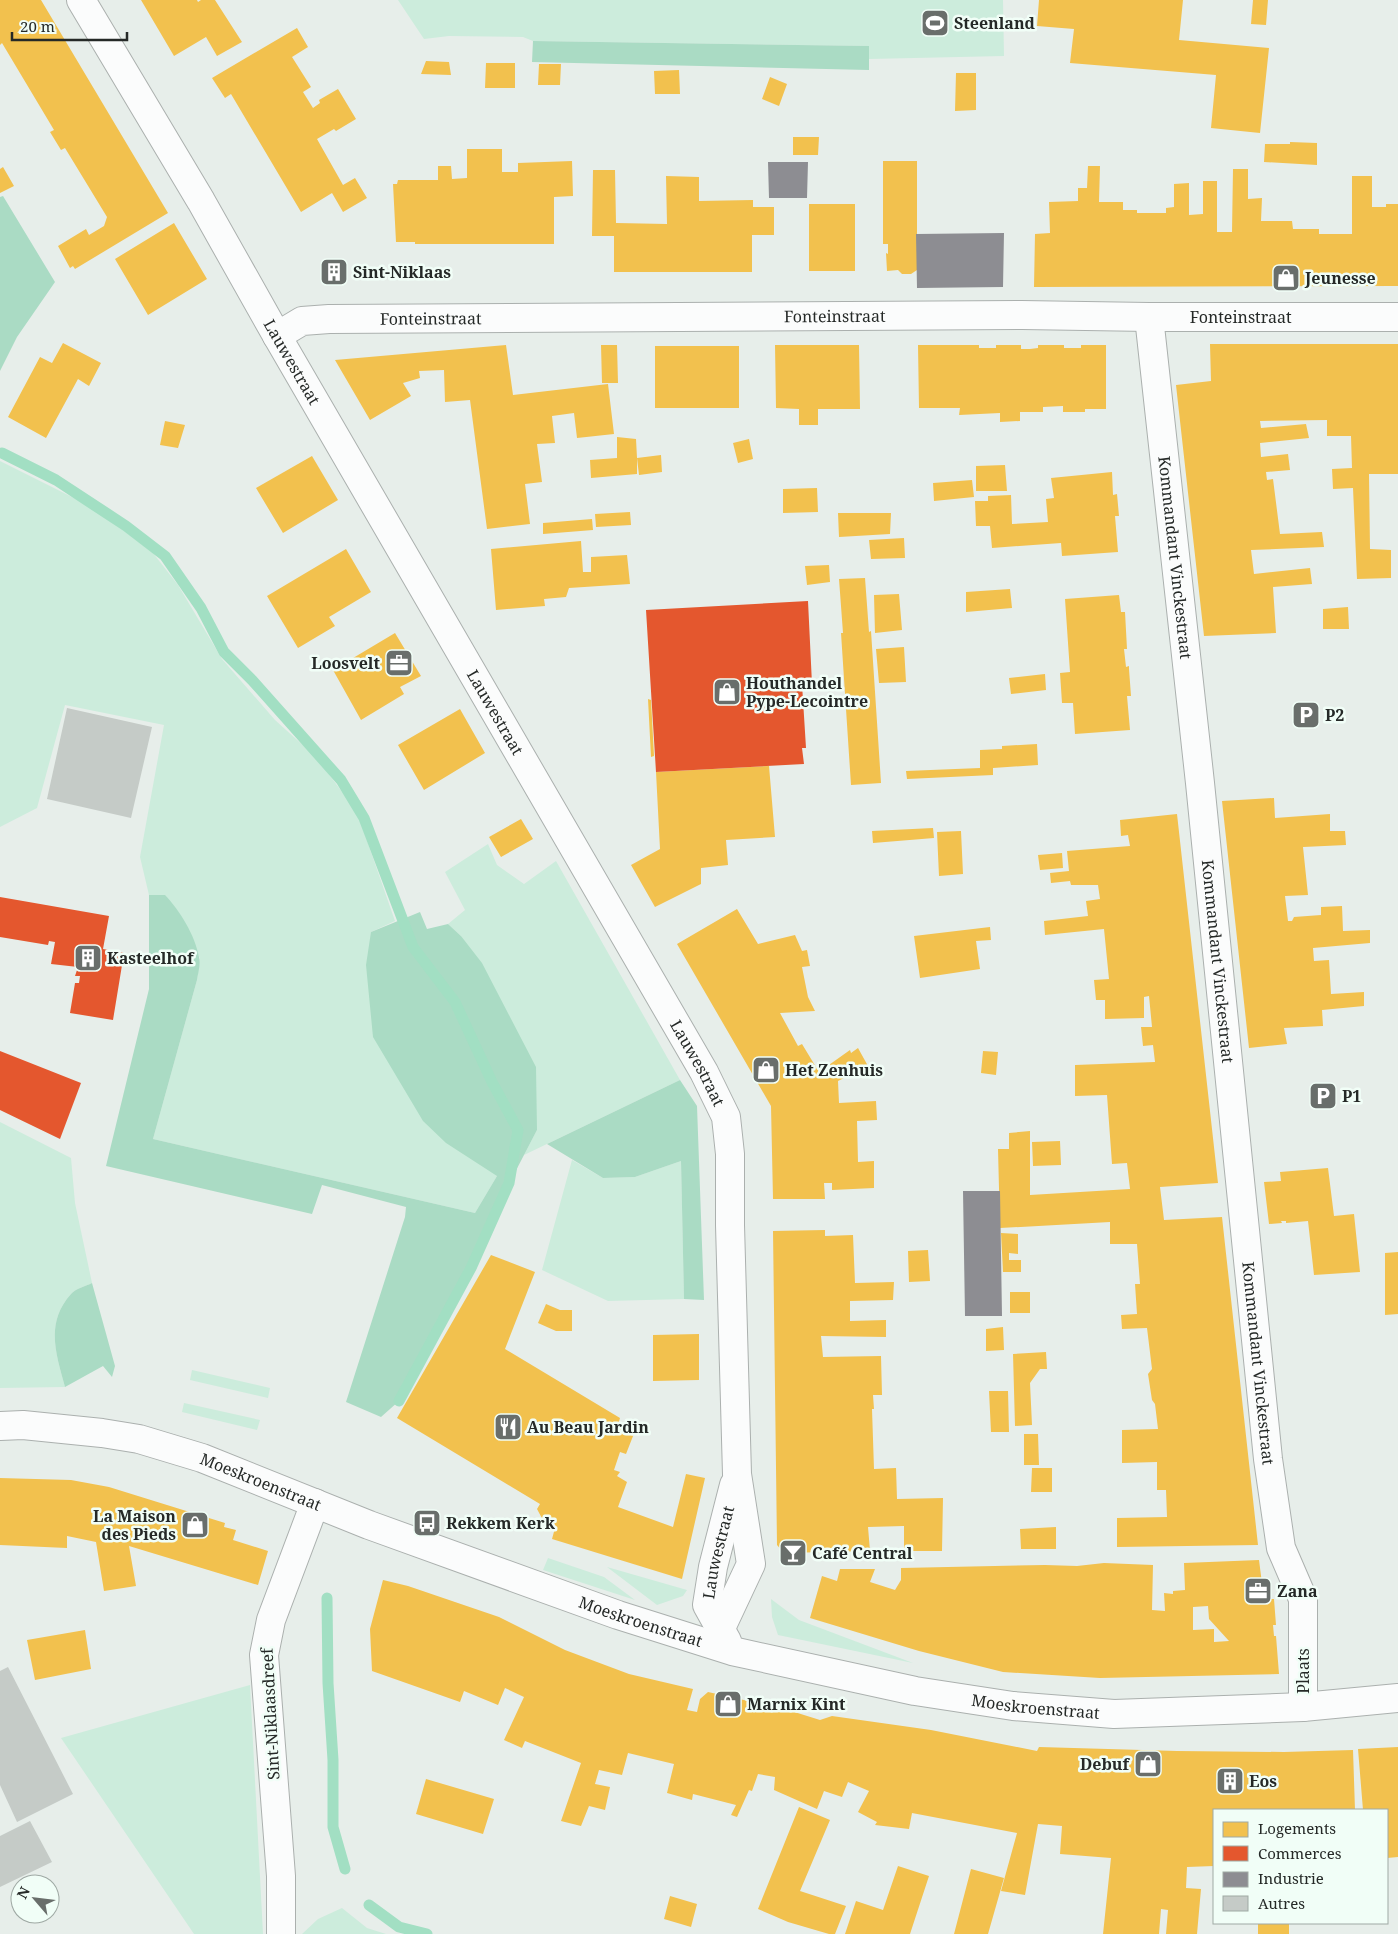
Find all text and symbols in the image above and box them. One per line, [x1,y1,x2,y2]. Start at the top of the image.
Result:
sports icon: Steenland [920,8,950,38]
scale bar [12,10,128,42]
place label: Steenland [954,12,1036,34]
text: 20 m [20,16,55,36]
building icon: Sint-Niklaas [319,257,349,287]
place label: Sint-Niklaas [353,261,451,283]
shop icon: Jeunesse [1271,263,1301,293]
place label: Jeunesse [1304,267,1376,289]
street label: Fonteinstraat [784,305,886,327]
street label: Fonteinstraat [1190,306,1292,328]
street label: Fonteinstraat [380,307,482,330]
street label: Lauwestraat [259,315,326,409]
street label: Kommandant Vinckestraat [1153,455,1197,661]
office icon: Loosvelt [384,648,414,678]
place label: Loosvelt [311,652,381,674]
street label: Lauwestraat [462,666,529,759]
place label: Houthandel Pype-Lecointre [746,672,868,712]
shop icon: Houthandel Pype-Lecointre [712,677,742,707]
parking icon: P2 [1291,700,1321,730]
place label: P2 [1325,704,1344,726]
street label: Kommandant Vinckestraat [1197,859,1239,1064]
building icon: Kasteelhof [73,943,103,973]
place label: Kasteelhof [107,947,195,969]
street label: Lauwestraat [665,1016,730,1110]
shop icon: Het Zenhuis [751,1055,781,1085]
place label: Het Zenhuis [785,1059,883,1081]
parking icon: P1 [1308,1081,1338,1111]
place label: P1 [1342,1085,1361,1107]
street label: Kommandant Vinckestraat [1237,1261,1280,1467]
restaurant icon: Au Beau Jardin [493,1412,523,1442]
place label: Au Beau Jardin [527,1416,649,1438]
street label: Moeskroenstraat [197,1447,325,1516]
street label: Lauwestraat [697,1503,739,1601]
place label: La Maison des Pieds [93,1505,176,1545]
bus stop icon: Rekkem Kerk [412,1508,442,1538]
shop icon: La Maison des Pieds [180,1510,210,1540]
place label: Rekkem Kerk [446,1512,556,1534]
bar icon: Café Central [778,1538,808,1568]
place label: Café Central [812,1542,913,1564]
office icon: Zana [1243,1576,1273,1606]
place label: Zana [1277,1580,1318,1602]
street label: Moeskroenstraat [576,1591,706,1652]
street label: Sint-Niklaasdreef [255,1645,284,1780]
street label: Plaats [1292,1648,1314,1694]
shop icon: Marnix Kint [713,1689,743,1719]
street label: Moeskroenstraat [970,1689,1101,1724]
place label: Marnix Kint [747,1693,846,1715]
shop icon: Debuf [1133,1749,1163,1779]
place label: Debuf [1080,1753,1130,1775]
building icon: Eos [1215,1766,1245,1796]
place label: Eos [1249,1770,1277,1792]
legend [1213,1809,1388,1924]
text: Logements [1258,1818,1336,1838]
text: Commerces [1258,1843,1342,1863]
text: Industrie [1258,1868,1324,1888]
north arrow [10,1874,60,1924]
text: N [12,1883,34,1902]
text: Autres [1258,1893,1305,1913]

